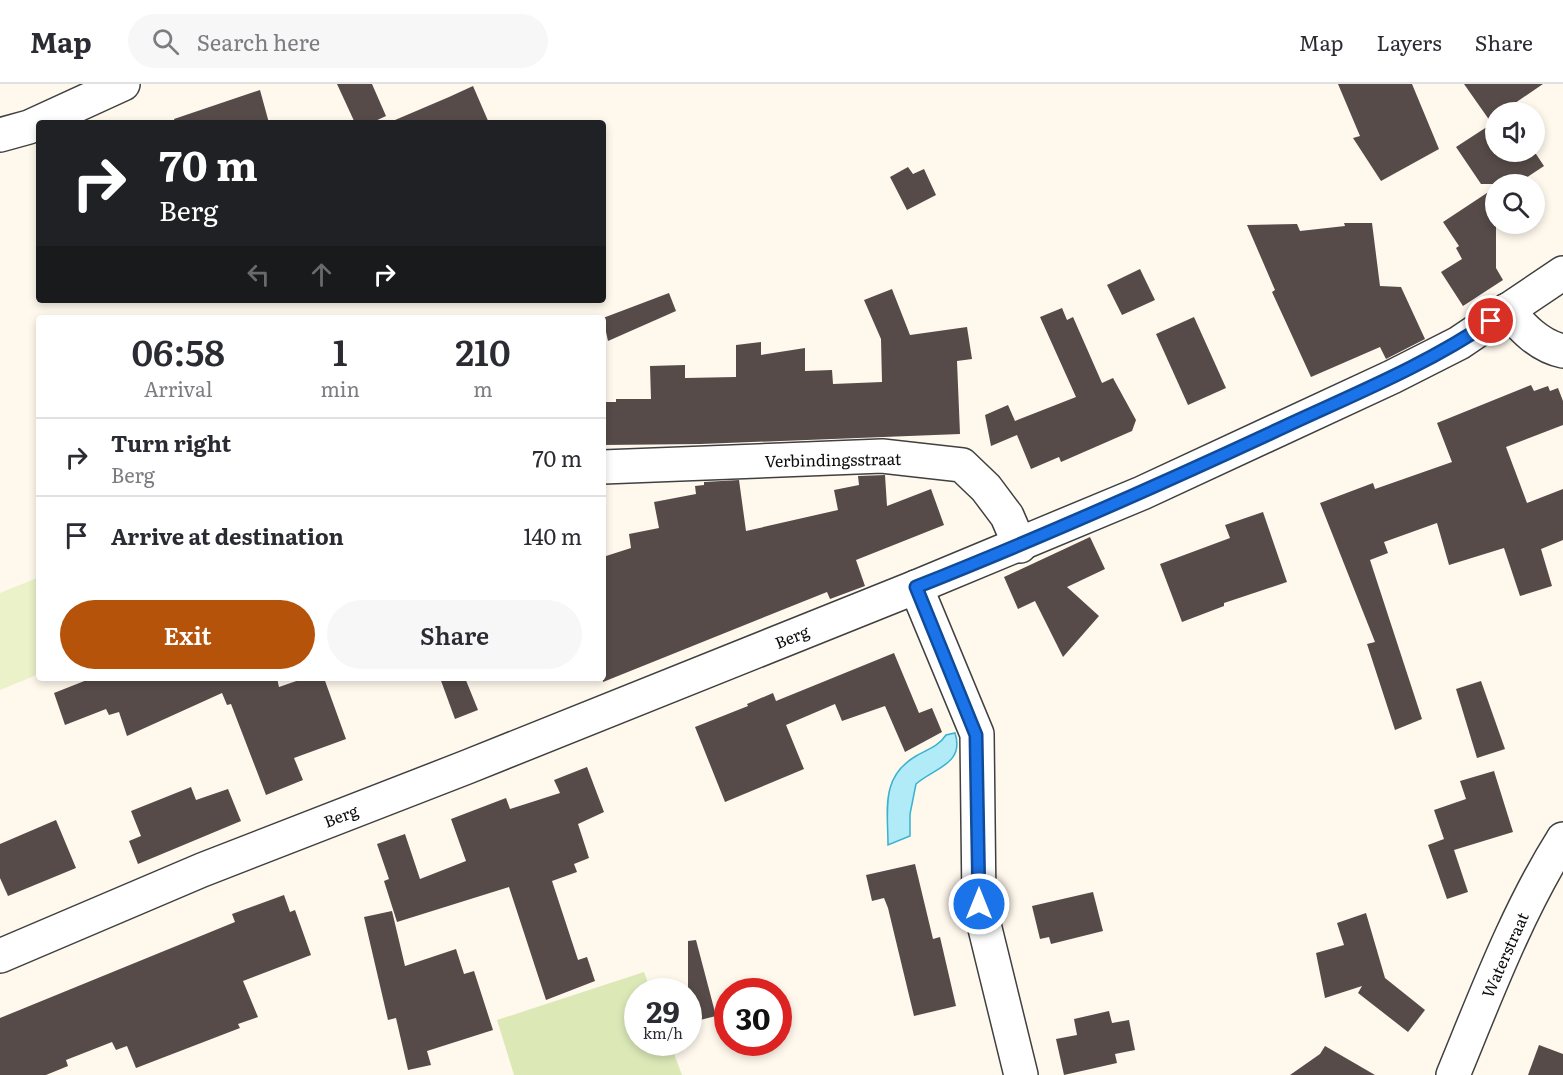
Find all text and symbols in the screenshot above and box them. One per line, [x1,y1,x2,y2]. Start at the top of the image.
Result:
search box [128,14,548,68]
text: Map [30,20,92,62]
icon: search [149,25,182,58]
text: Search here [197,25,320,58]
text: Map [1299,26,1344,57]
text: Layers [1377,26,1442,57]
text: Share [1475,26,1533,57]
map controls [1485,102,1545,234]
button: sound [1485,102,1545,162]
text: 70 m [159,132,258,194]
icon: right [60,144,138,222]
button: search [1485,174,1545,234]
text: Berg [159,189,218,229]
icon: left [242,258,275,291]
icon: ahead [305,258,338,291]
icon: right [368,258,401,291]
pin [1465,295,1516,346]
icon: arrive [1474,304,1507,337]
text: 06:58 [131,324,225,377]
text: 1 [333,324,347,377]
text: 210 [455,324,511,377]
text: Arrival [144,373,212,403]
text: min [320,373,360,403]
text: m [473,373,493,403]
text: Turn right [111,426,231,459]
icon: right [60,441,93,474]
text: 70 m [532,441,582,474]
street label: Verbindingsstraat [764,446,902,472]
text: Berg [111,459,155,489]
icon: arrive [60,519,93,552]
text: Arrive at destination [111,519,344,552]
text: 140 m [523,519,582,552]
button: Exit [60,600,315,669]
button: Share [327,600,582,669]
street label: Berg [771,618,813,654]
street label: Berg [320,798,361,833]
position arrow [947,872,1011,936]
street label: Waterstraat [1475,907,1534,1001]
speed limit sign: 30 [714,978,792,1056]
text: 29 [646,988,680,1032]
text: km/h [643,1021,683,1044]

